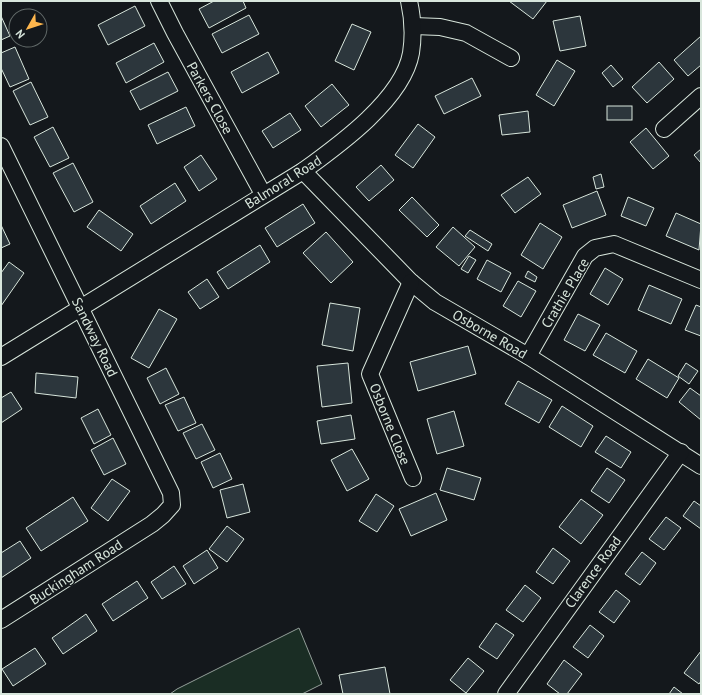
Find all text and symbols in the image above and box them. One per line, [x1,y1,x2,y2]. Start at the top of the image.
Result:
north arrow [8,8,48,48]
text: N [13,27,28,42]
street label: Parkers Close [183,59,237,137]
street label: Balmoral Road [241,151,325,213]
street label: Crathie Place [537,255,593,331]
street label: Sandway Road [68,294,122,380]
street label: Osborne Road [449,305,531,363]
street label: Osborne Close [365,381,415,467]
street label: Clarence Road [561,532,625,612]
street label: Buckingham Road [26,535,126,609]

